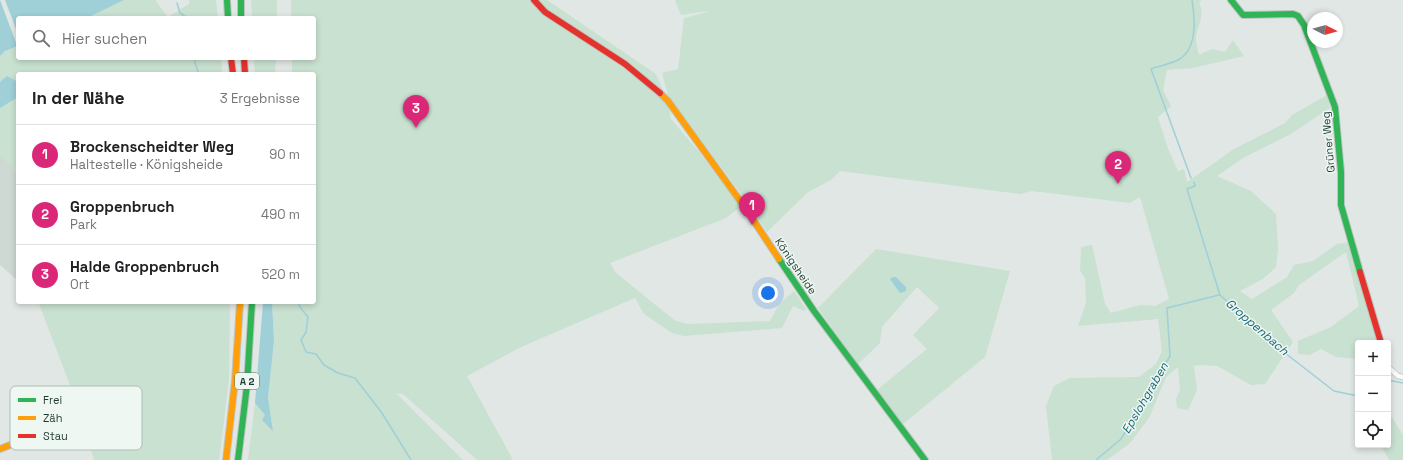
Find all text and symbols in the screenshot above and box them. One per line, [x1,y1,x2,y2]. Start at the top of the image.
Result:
north arrow [1307,12,1343,48]
search box [16,16,316,60]
icon: search [30,27,52,49]
text: Hier suchen [62,29,147,48]
text: In der Nähe [32,87,124,109]
text: 3 Ergebnisse [220,90,300,107]
pin: 3 [403,95,429,128]
street label: Grüner Weg [1318,111,1338,173]
text: Brockenscheidter Weg [70,137,234,156]
text: 1 [42,146,48,163]
text: 90 m [269,146,300,163]
pin: 2 [1105,151,1131,184]
text: Haltestelle · Königsheide [70,156,223,173]
pin: 1 [739,192,765,225]
text: Groppenbruch [70,197,175,216]
text: 2 [41,206,49,223]
text: 490 m [261,206,300,223]
text: Park [70,216,97,233]
street label: Königsheide [772,235,820,297]
text: Halde Groppenbruch [70,257,219,276]
text: 3 [41,266,49,283]
text: 520 m [262,266,300,283]
text: Ort [70,276,90,293]
your location [758,283,778,303]
water label: Groppenbach [1222,295,1292,359]
map controls [1355,340,1391,448]
button: + [1355,340,1391,376]
water label: Epslohgraben [1118,359,1172,436]
road number: A 2 [235,373,259,389]
button: − [1355,376,1391,412]
legend [10,386,142,450]
text: Frei [43,393,62,407]
text: Zäh [43,411,62,425]
button: locate [1355,412,1391,448]
text: Stau [43,429,68,443]

